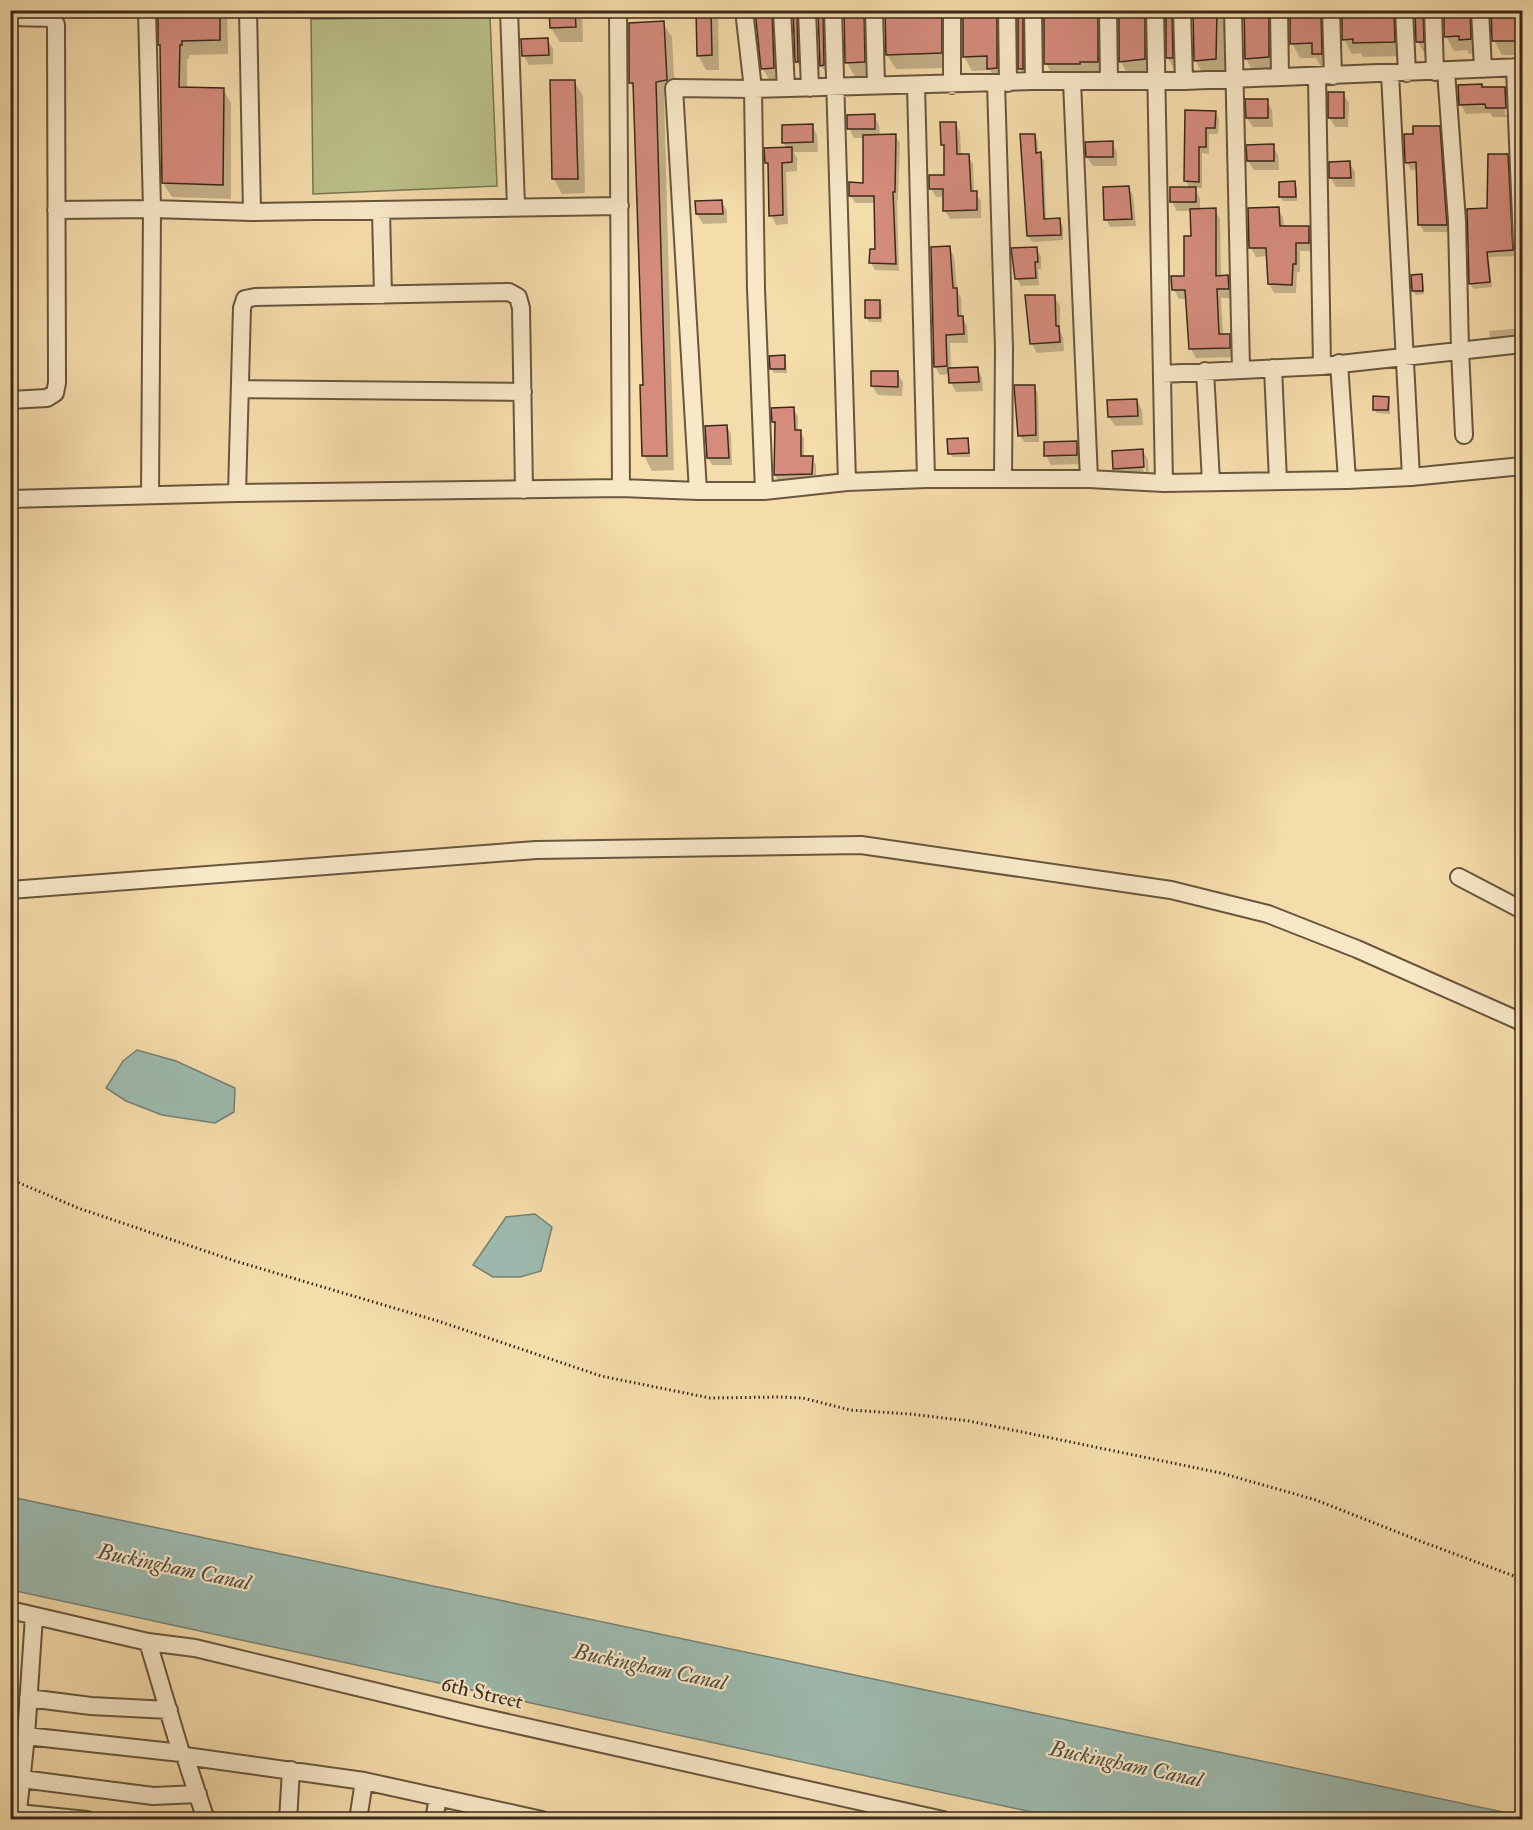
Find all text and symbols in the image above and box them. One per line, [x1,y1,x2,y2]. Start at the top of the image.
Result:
water label: Buckingham Canal [94,1537,255,1597]
water label: Buckingham Canal [570,1637,731,1697]
street label: 6th Street [438,1670,526,1716]
water label: Buckingham Canal [1046,1734,1207,1794]

